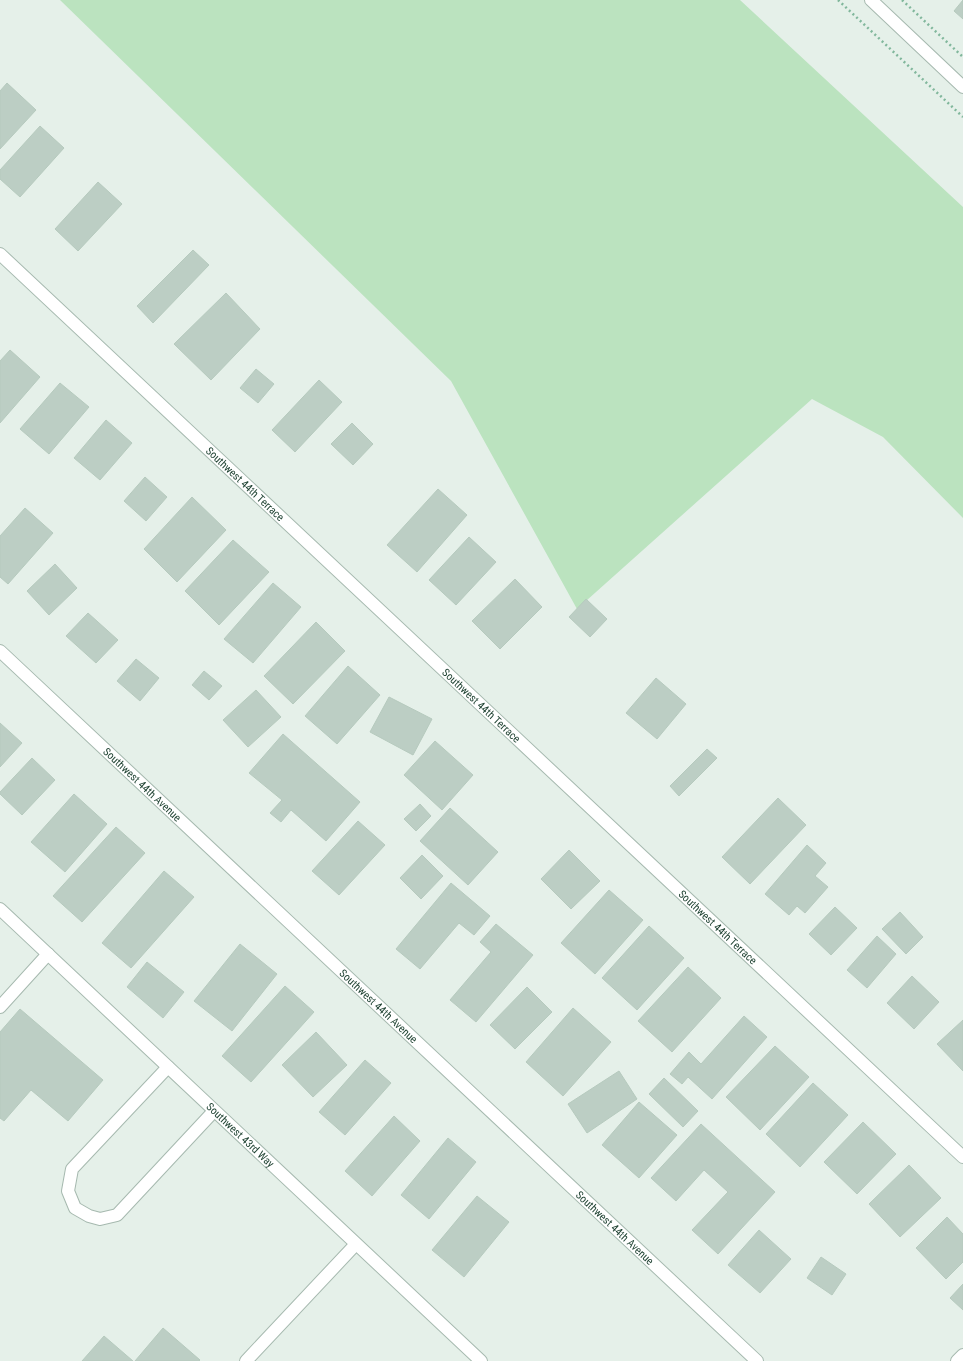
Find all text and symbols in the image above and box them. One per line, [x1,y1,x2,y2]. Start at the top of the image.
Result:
street label: Southwest 44th Terrace [203,444,287,524]
street label: Southwest 44th Terrace [439,666,523,746]
street label: Southwest 44th Avenue [100,745,184,824]
street label: Southwest 44th Terrace [676,888,759,967]
street label: Southwest 44th Avenue [337,967,420,1046]
street label: Southwest 43rd Way [203,1100,277,1171]
street label: Southwest 44th Avenue [573,1188,656,1268]

